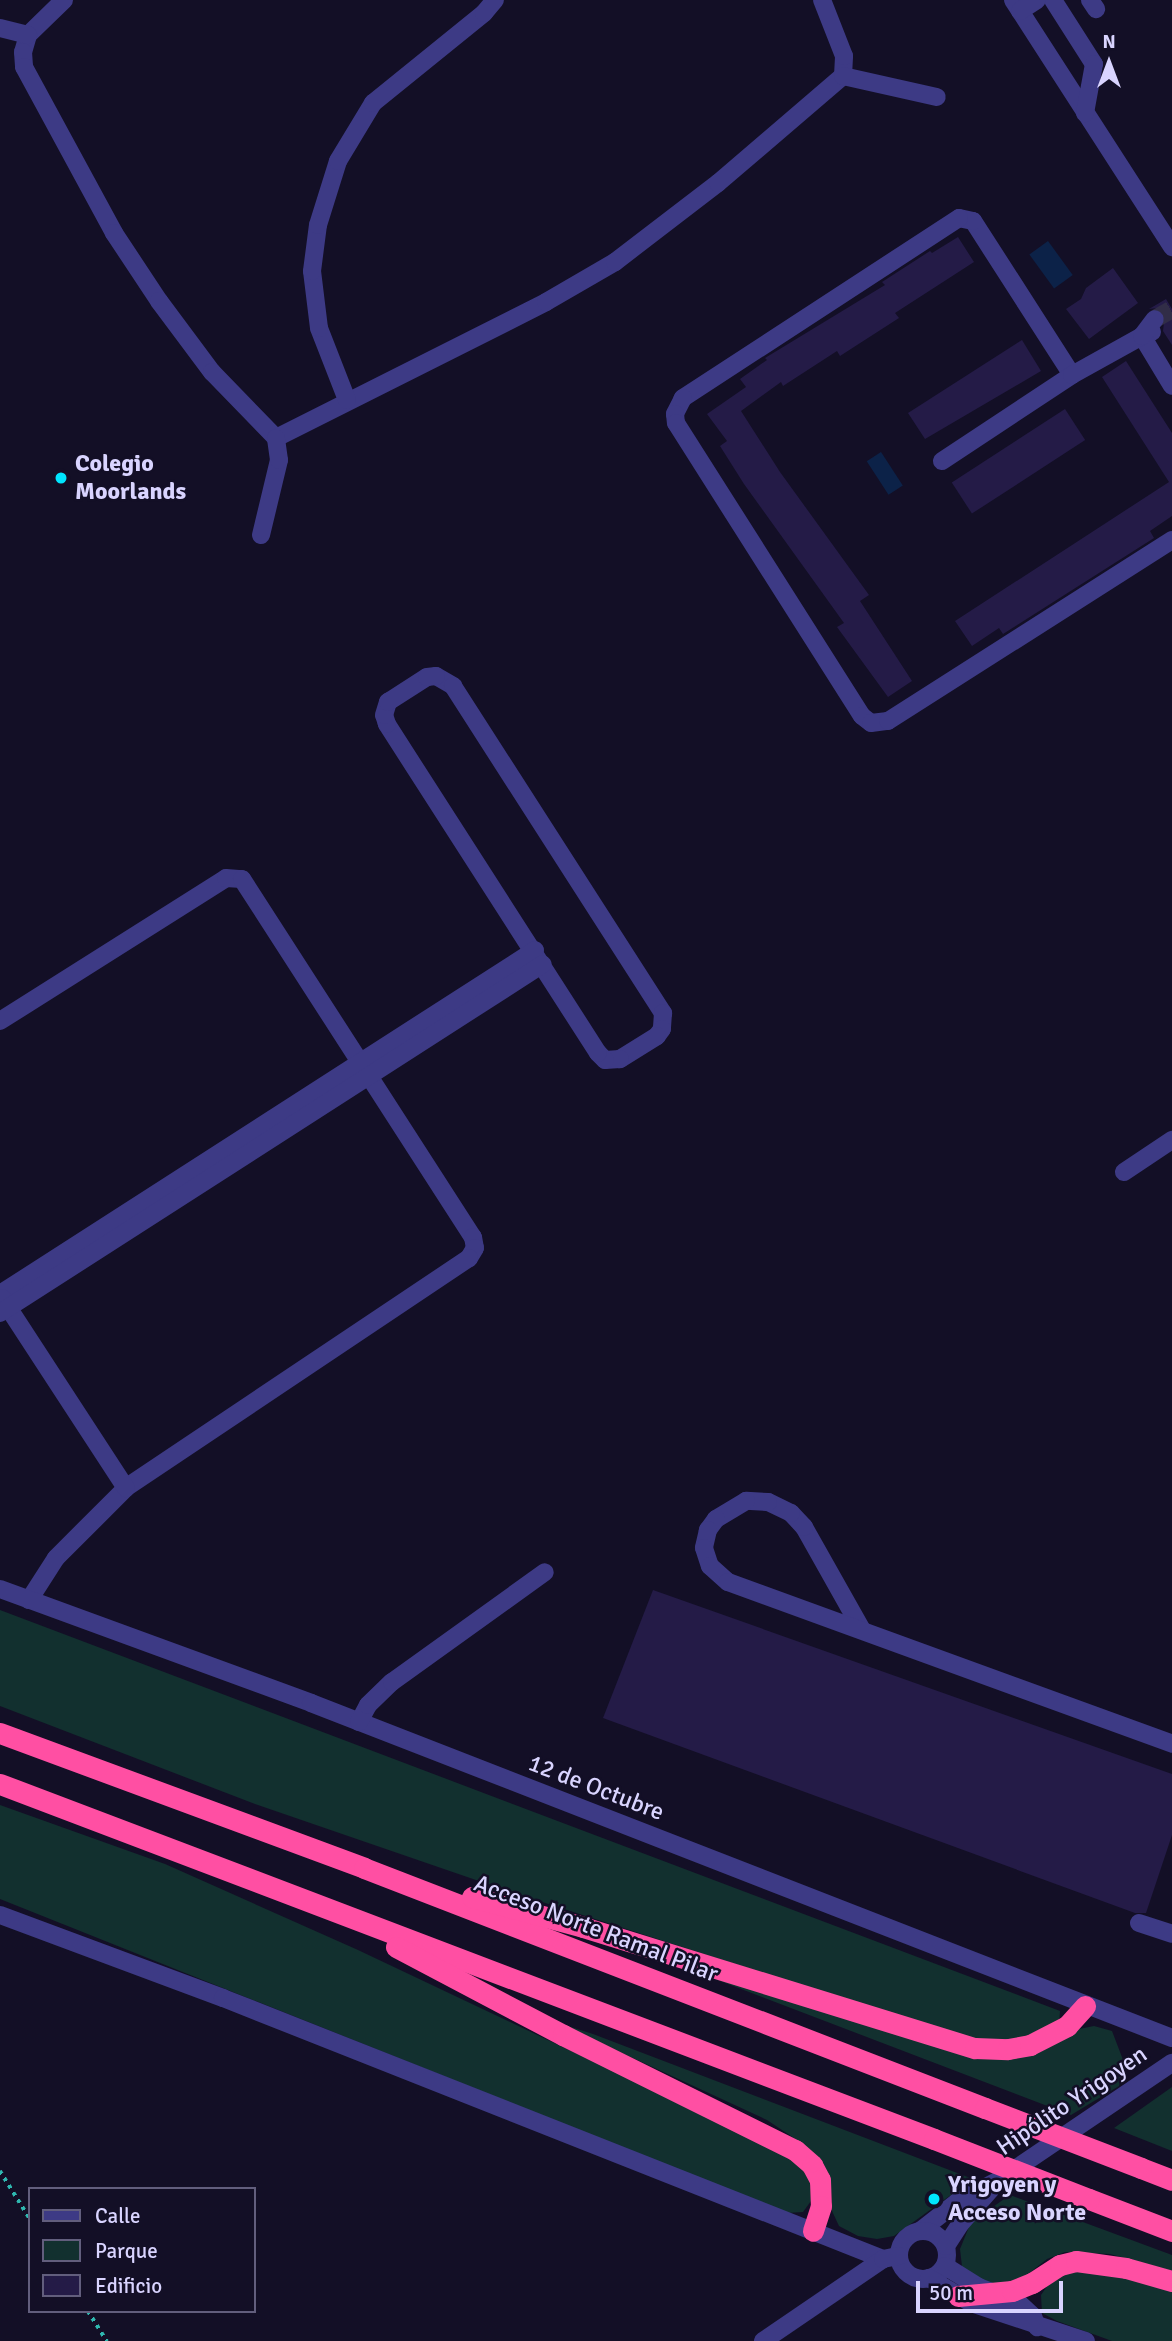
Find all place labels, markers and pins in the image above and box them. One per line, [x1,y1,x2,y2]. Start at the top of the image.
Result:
place label: Colegio Moorlands [75,450,186,506]
marker: Colegio Moorlands [53,470,69,486]
place label: Yrigoyen y Acceso Norte [948,2171,1086,2227]
marker: Yrigoyen y Acceso Norte [926,2191,942,2207]

